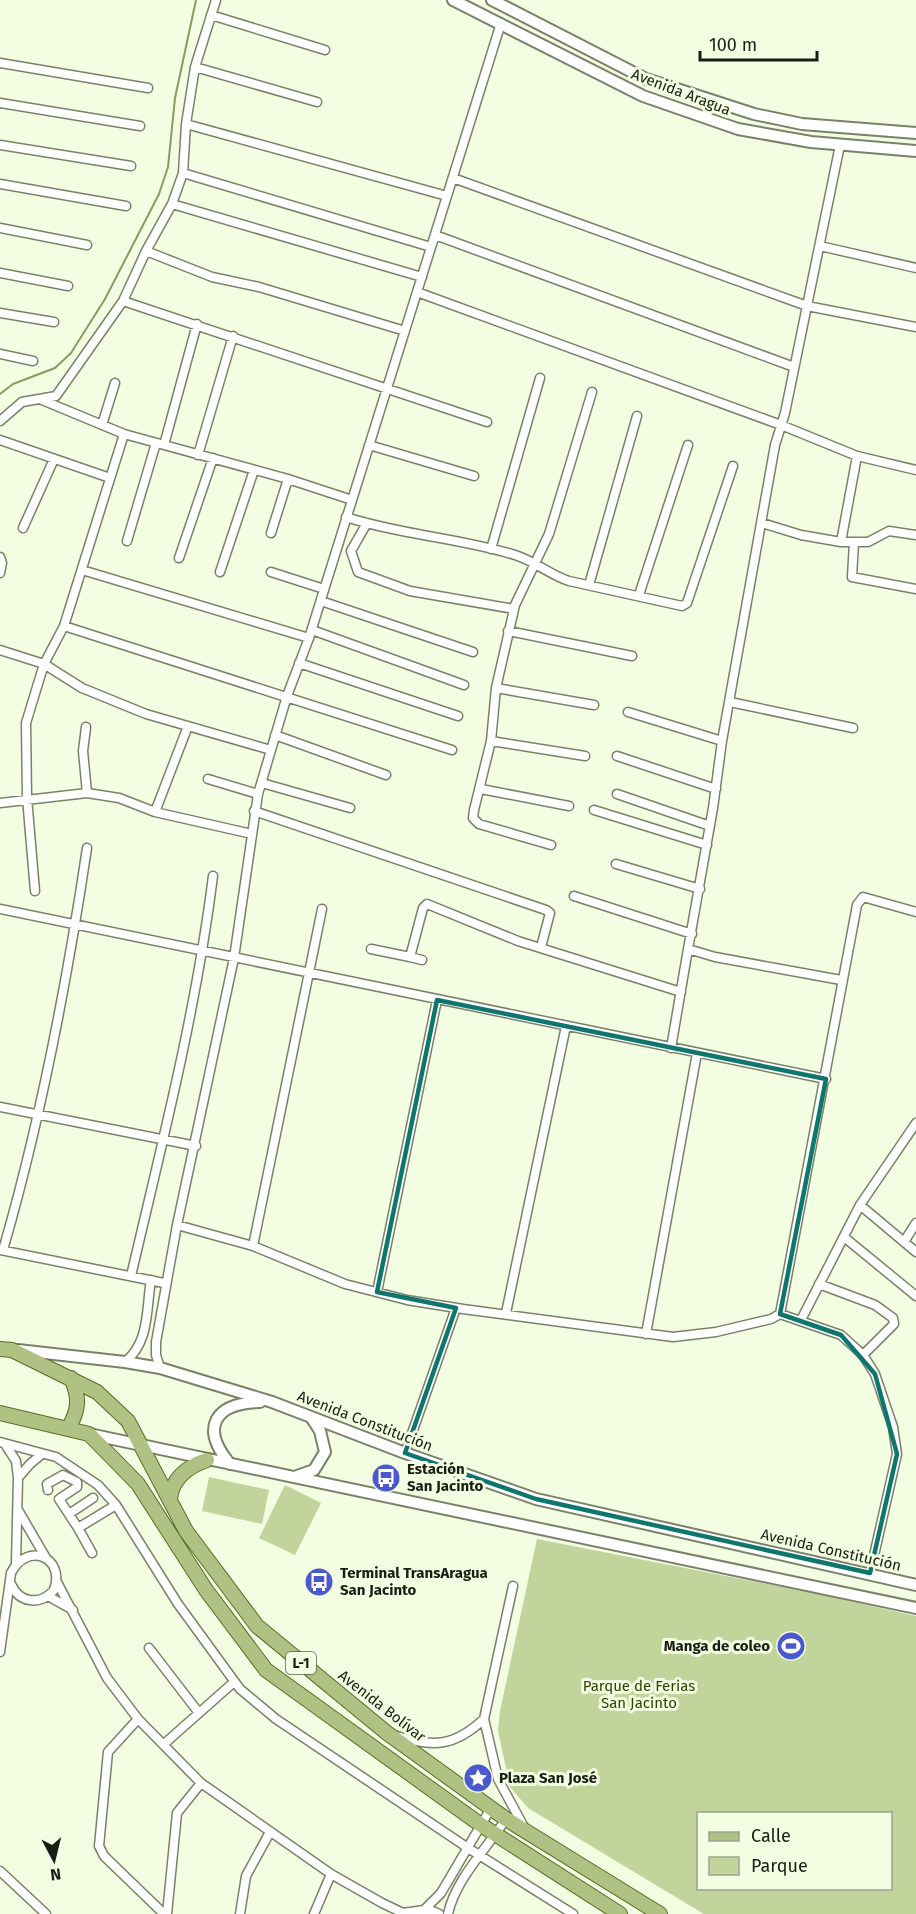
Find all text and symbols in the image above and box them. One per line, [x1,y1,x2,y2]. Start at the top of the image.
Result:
scale bar [700,24,817,62]
text: 100 m [709,34,757,56]
street label: Avenida Aragua [629,65,733,119]
street label: Avenida Constitución [295,1387,435,1455]
place label: Estación San Jacinto [407,1460,484,1495]
bus stop icon: Estación San Jacinto [370,1462,402,1494]
street label: Avenida Constitución [759,1525,903,1575]
place label: Terminal TransAragua San Jacinto [340,1564,488,1599]
bus stop icon: Terminal TransAragua San Jacinto [303,1566,335,1598]
sports icon: Manga de coleo [775,1630,807,1662]
place label: Manga de coleo [664,1637,770,1655]
road number: L-1 [286,1652,316,1674]
street label: Avenida Bolívar [335,1666,429,1746]
park label: Parque de Ferias San Jacinto [583,1677,695,1712]
place icon: Plaza San José [462,1762,494,1794]
place label: Plaza San José [499,1769,597,1787]
legend [697,1812,892,1890]
text: Calle [751,1825,791,1847]
north arrow [24,1830,84,1890]
text: Parque [751,1855,808,1877]
text: N [49,1864,62,1884]

